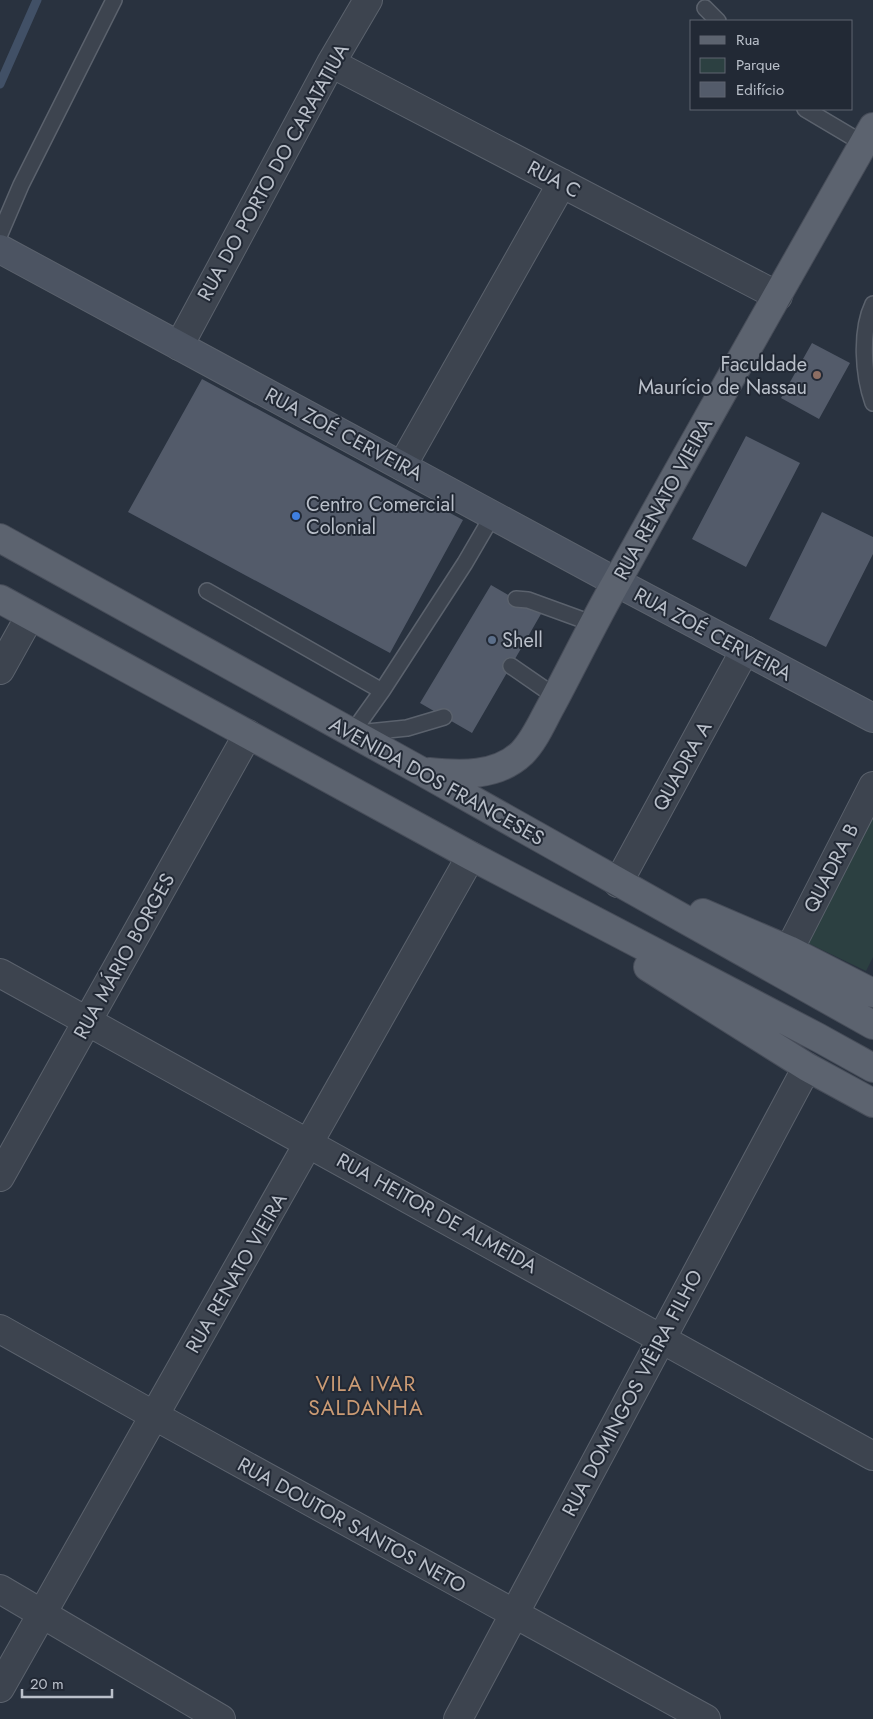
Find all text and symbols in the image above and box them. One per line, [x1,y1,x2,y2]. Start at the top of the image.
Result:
legend [690,20,853,110]
text: Rua [736,29,760,51]
street label: RUA DO PORTO DO CARATATIUA [190,38,357,306]
text: Parque [736,54,780,76]
text: Edifício [736,79,784,101]
street label: RUA C [522,153,586,206]
place label: Faculdade Maurício de Nassau [638,350,807,402]
marker: Faculdade Maurício de Nassau [811,369,823,381]
street label: RUA ZOÉ CERVEIRA [260,381,429,489]
street label: RUA RENATO VIEIRA [607,412,720,585]
place label: Centro Comercial Colonial [306,490,455,542]
marker: Centro Comercial Colonial [290,510,302,522]
street label: RUA ZOÉ CERVEIRA [629,581,798,689]
place label: Shell [502,626,543,655]
marker: Shell [486,634,498,646]
street label: AVENIDA DOS FRANCESES [324,710,550,853]
street label: QUADRA A [646,715,719,816]
street label: QUADRA B [797,819,866,918]
street label: RUA MÁRIO BORGES [67,868,182,1045]
street label: RUA HEITOR DE ALMEIDA [331,1146,543,1281]
street label: RUA RENATO VIEIRA [179,1187,295,1359]
street label: RUA DOMINGOS VIÊIRA FILHO [555,1265,710,1522]
district label: VILA IVAR SALDANHA [308,1369,424,1423]
street label: RUA DOUTOR SANTOS NETO [232,1450,471,1601]
scale bar [22,1666,112,1698]
text: 20 m [30,1673,64,1695]

